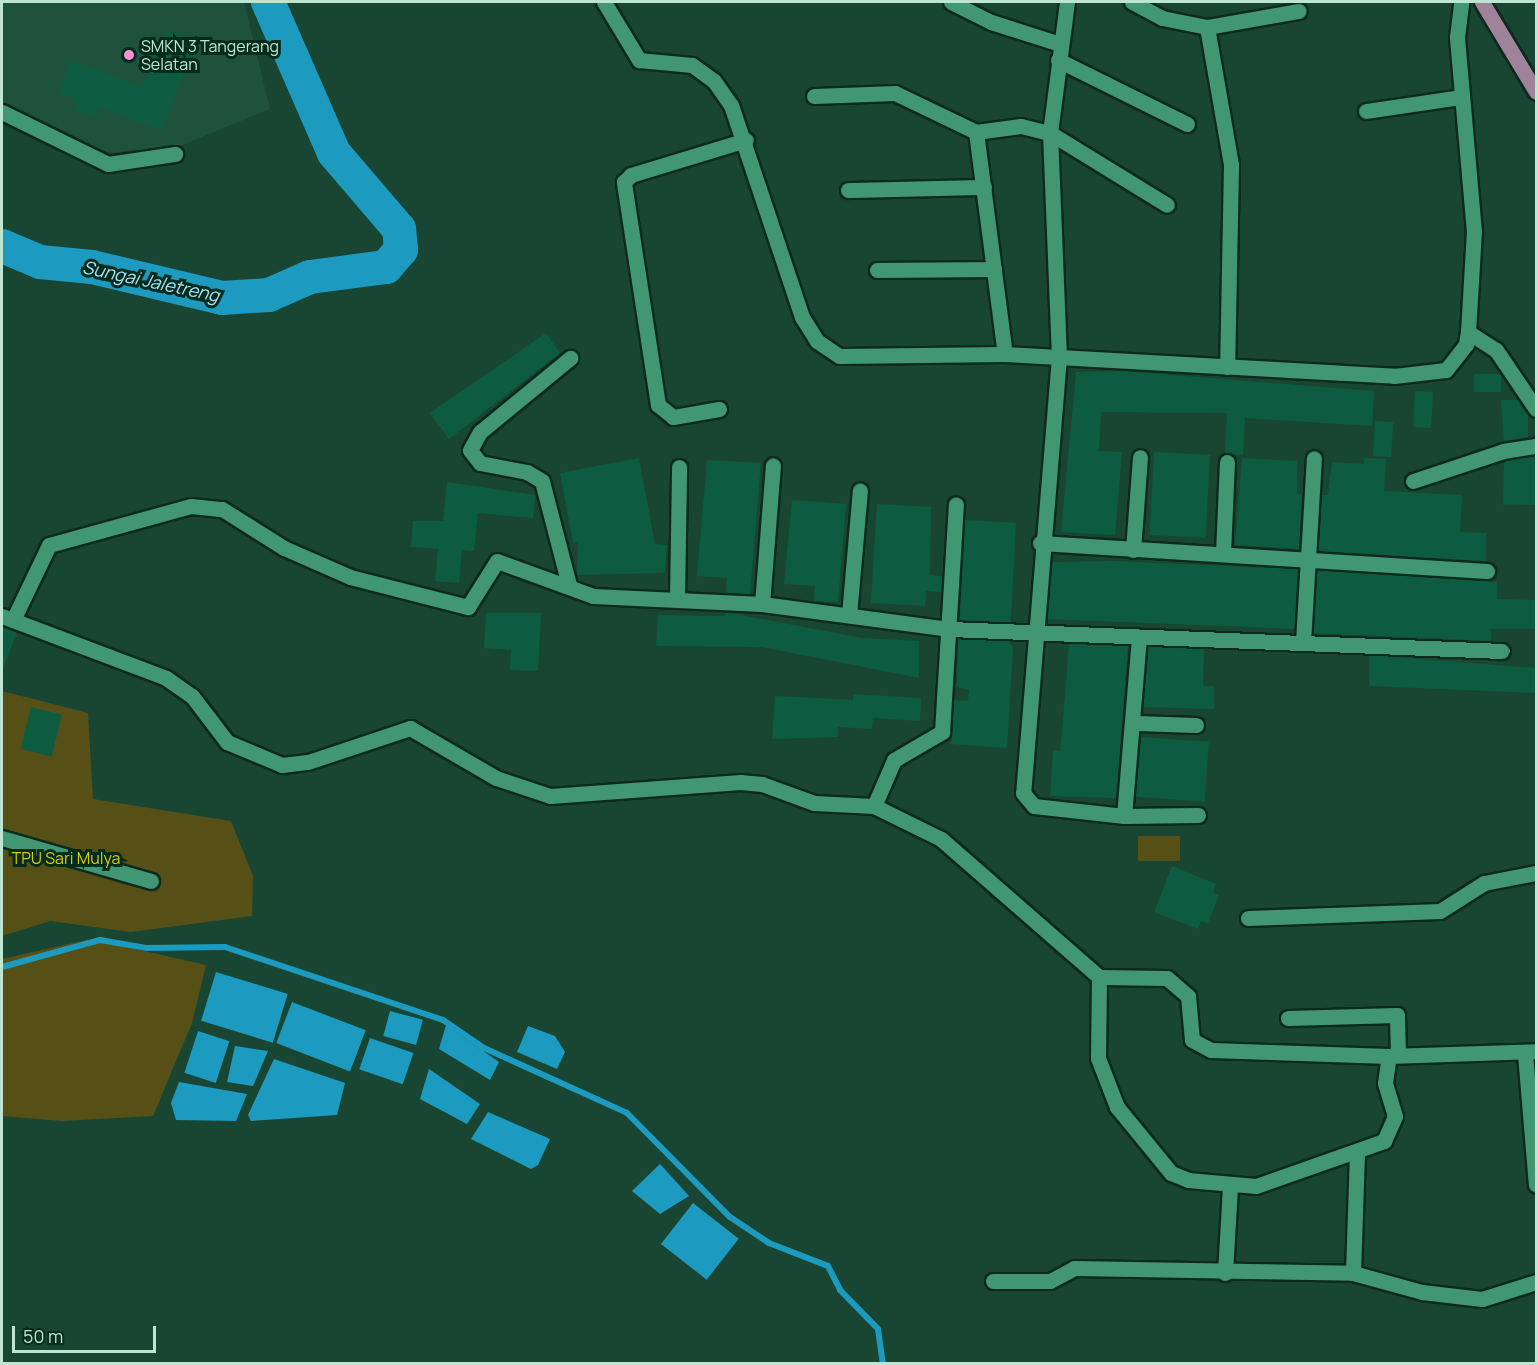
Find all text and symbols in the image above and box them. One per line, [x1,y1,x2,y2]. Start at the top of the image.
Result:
place label: SMKN 3 Tangerang Selatan [141,36,279,74]
marker: SMKN 3 Tangerang Selatan [122,48,136,62]
water label: Sungai Jaletreng [81,256,221,306]
park label: TPU Sari Mulya [12,848,120,868]
scale bar [15,1314,159,1352]
text: 50 m [23,1324,63,1348]

